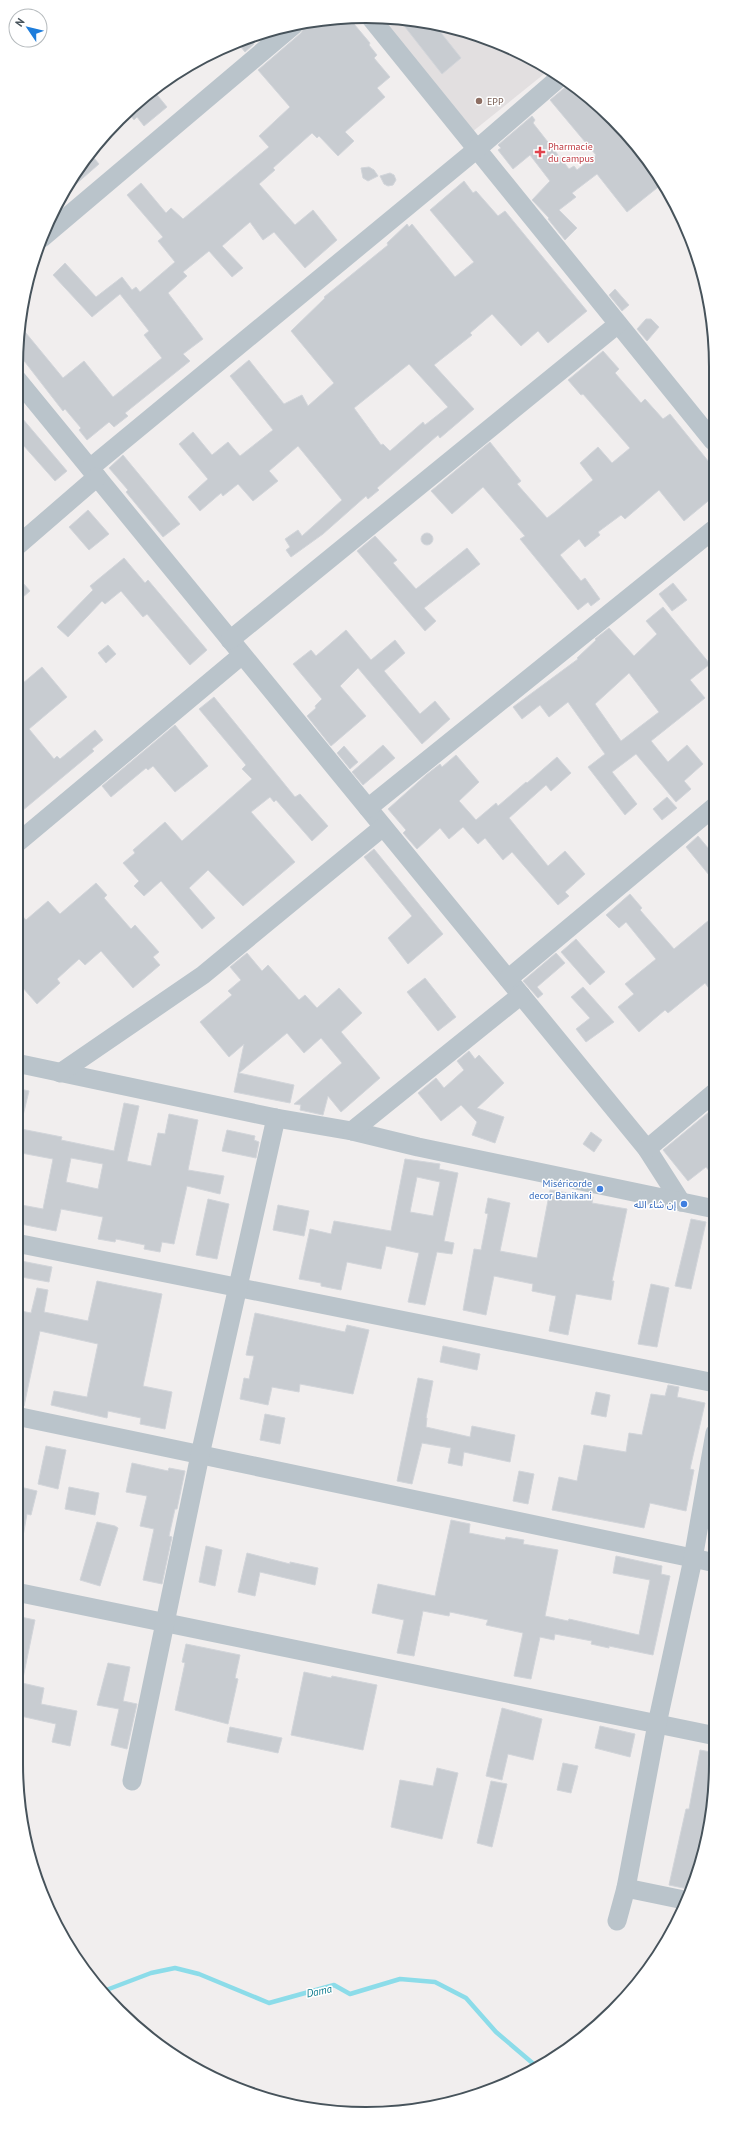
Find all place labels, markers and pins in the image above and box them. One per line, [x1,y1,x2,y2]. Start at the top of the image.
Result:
place label: EPP [487,95,504,108]
marker: EPP [474,96,484,106]
place label: Pharmacie du campus [548,140,594,165]
marker: Pharmacie du campus [535,147,545,157]
place label: Miséricorde decor Banikani [529,1177,592,1202]
marker: Miséricorde decor Banikani [595,1184,605,1194]
place label: إن شاء الله [634,1198,677,1211]
marker: إن شاء الله [679,1199,689,1209]

